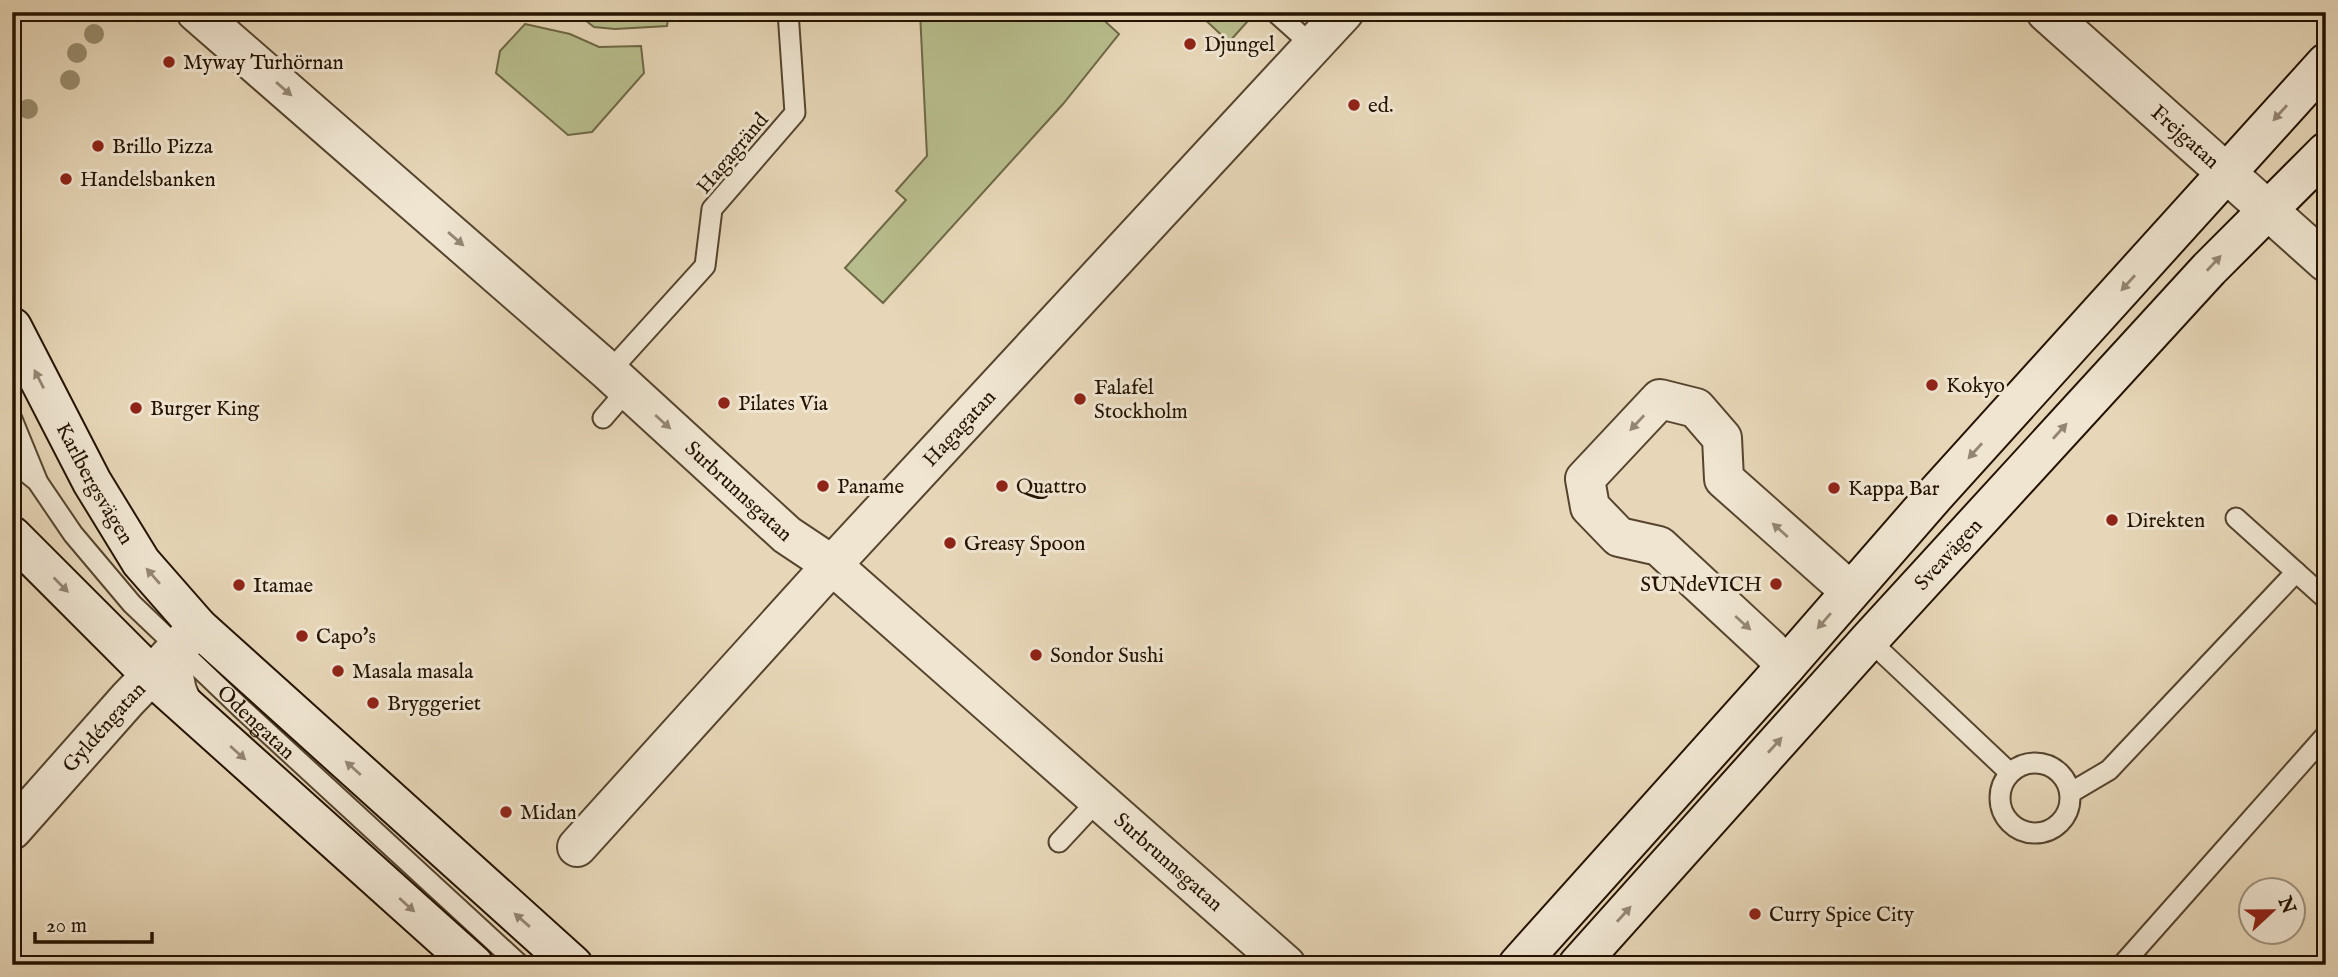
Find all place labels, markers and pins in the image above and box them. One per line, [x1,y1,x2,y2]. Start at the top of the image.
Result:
place label: Djungel [1204,32,1275,59]
marker: Djungel [1182,36,1198,52]
place label: Myway Turhörnan [183,50,344,77]
marker: Myway Turhörnan [161,54,177,70]
place label: ed. [1368,93,1394,120]
marker: ed. [1346,97,1362,113]
place label: Brillo Pizza [112,134,214,161]
marker: Brillo Pizza [90,138,106,154]
place label: Handelsbanken [80,167,216,194]
marker: Handelsbanken [58,171,74,187]
place label: Kokyo [1946,373,2005,400]
place label: Falafel Stockholm [1094,375,1188,426]
marker: Kokyo [1924,377,1940,393]
place label: Pilates Via [738,391,829,418]
marker: Falafel Stockholm [1072,391,1088,407]
marker: Pilates Via [716,395,732,411]
place label: Burger King [150,396,260,423]
marker: Burger King [128,400,144,416]
place label: Paname [837,474,904,501]
place label: Quattro [1016,474,1087,501]
place label: Kappa Bar [1848,476,1940,503]
marker: Paname [815,478,831,494]
marker: Quattro [994,478,1010,494]
marker: Kappa Bar [1826,480,1842,496]
place label: Direkten [2126,508,2205,535]
marker: Direkten [2104,512,2120,528]
place label: Greasy Spoon [964,531,1085,558]
marker: Greasy Spoon [942,535,958,551]
place label: SUNdeVICH [1640,572,1762,599]
place label: Itamae [253,573,313,600]
marker: SUNdeVICH [1768,576,1784,592]
marker: Itamae [231,577,247,593]
place label: Capo's [316,624,376,651]
marker: Capo's [294,628,310,644]
place label: Sondor Sushi [1050,643,1164,670]
marker: Sondor Sushi [1028,647,1044,663]
place label: Masala masala [352,659,474,686]
marker: Masala masala [330,663,346,679]
place label: Bryggeriet [387,691,481,718]
marker: Bryggeriet [365,695,381,711]
place label: Midan [520,800,577,827]
marker: Midan [498,804,514,820]
place label: Curry Spice City [1769,902,1915,929]
marker: Curry Spice City [1747,906,1763,922]

